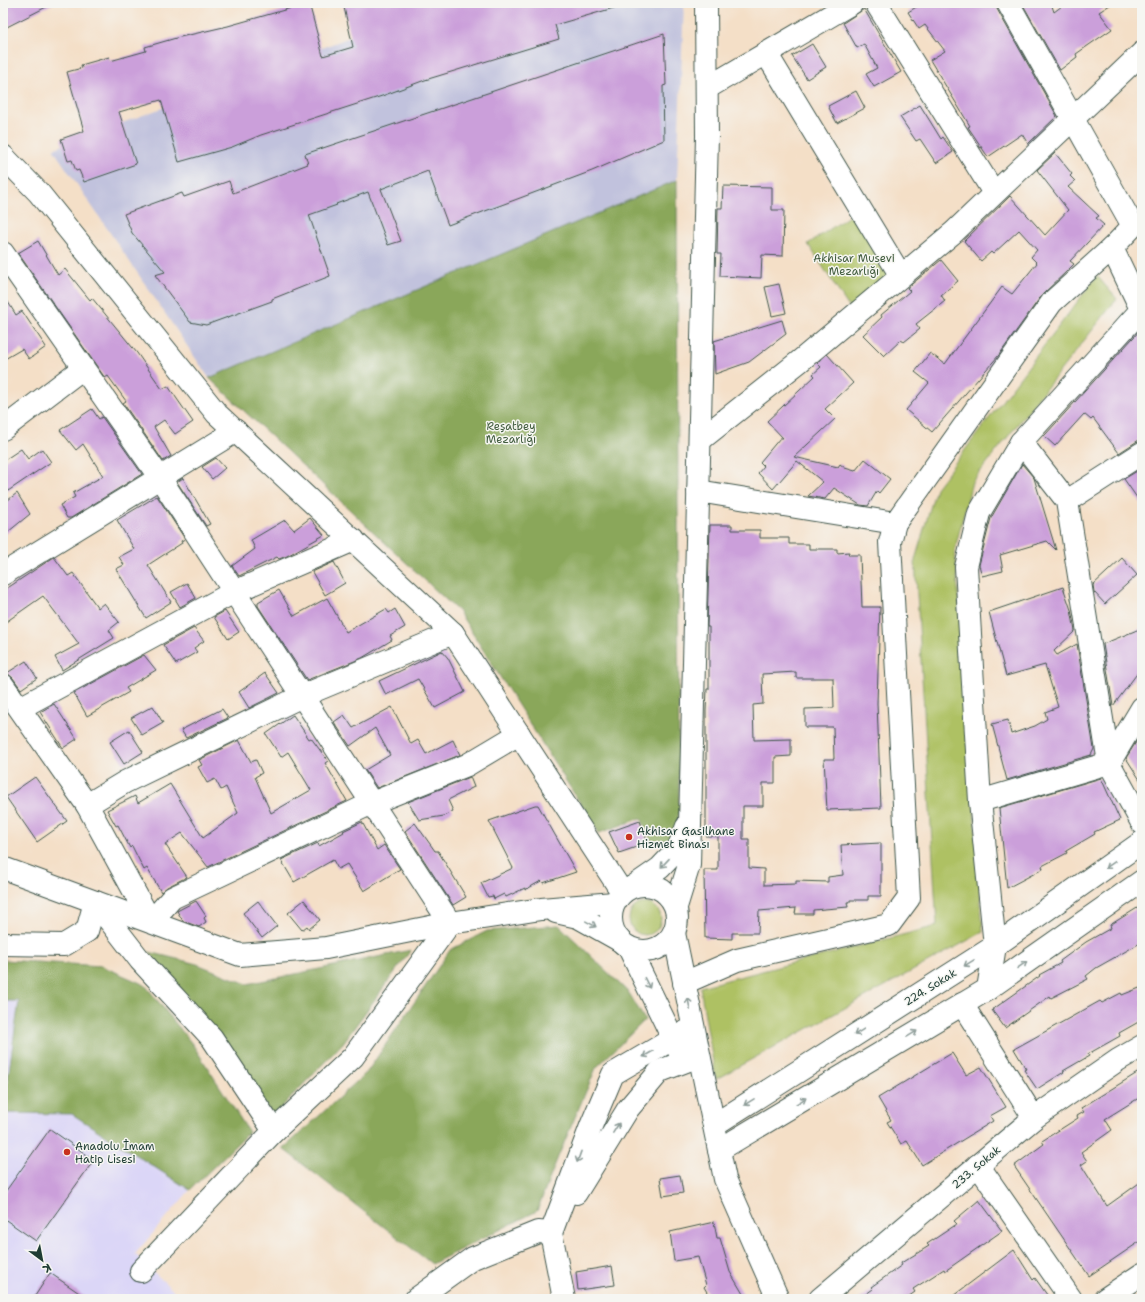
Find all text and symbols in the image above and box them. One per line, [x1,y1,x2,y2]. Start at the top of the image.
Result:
park label: Akhisar Musevi Mezarlığı [813,251,895,279]
park label: Reşatbey Mezarlığı [486,419,536,447]
place label: Akhisar Gasilhane Hizmet Binası [637,824,735,852]
marker: Akhisar Gasilhane Hizmet Binası [624,832,634,842]
one-way arrow [660,858,670,868]
one-way arrow [1105,861,1116,869]
one-way arrow [585,921,597,929]
one-way arrow [964,959,975,967]
one-way arrow [1016,961,1027,969]
street label: 224. Sokak [901,965,959,1009]
one-way arrow [644,976,651,988]
one-way arrow [684,998,692,1011]
one-way arrow [853,1029,865,1037]
one-way arrow [906,1030,918,1038]
one-way arrow [642,1050,654,1058]
one-way arrow [795,1097,807,1105]
one-way arrow [744,1098,755,1106]
one-way arrow [613,1122,621,1134]
place label: Anadolu İmam Hatip Lisesi [75,1139,155,1167]
street label: 233. Sokak [949,1142,1004,1192]
marker: Anadolu İmam Hatip Lisesi [62,1147,72,1157]
one-way arrow [575,1151,583,1163]
north arrow [22,1240,62,1280]
text: K [39,1260,54,1277]

